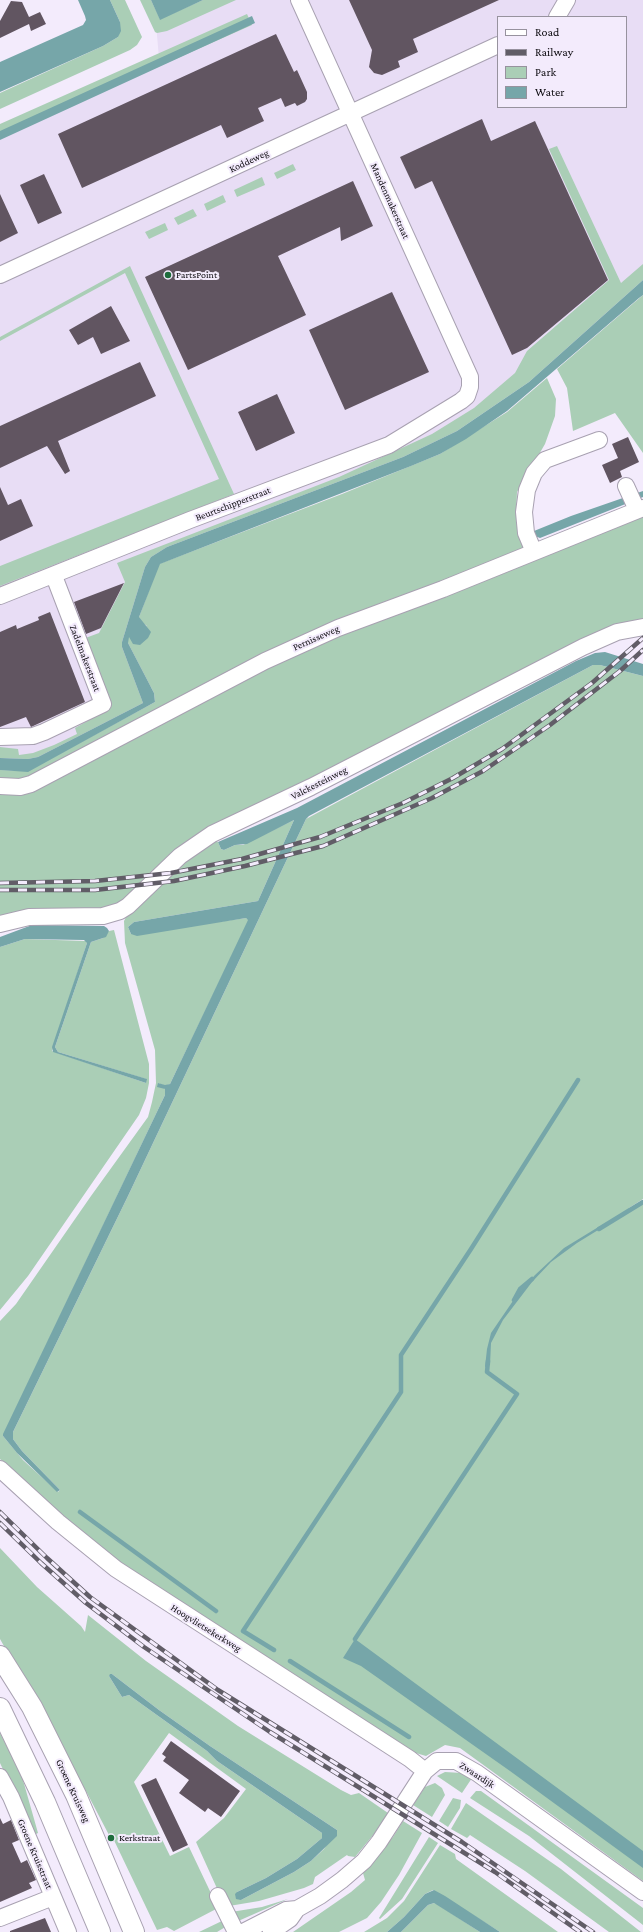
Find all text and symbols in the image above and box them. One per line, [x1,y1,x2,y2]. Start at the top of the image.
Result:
legend [497,16,627,108]
text: Road [535,25,559,39]
text: Railway [535,45,573,59]
text: Park [535,65,556,79]
text: Water [535,85,564,99]
street label: Koddeweg [227,147,271,175]
street label: Mandenmakerstraat [368,161,412,241]
place label: PartsPoint [176,269,217,281]
marker: PartsPoint [163,270,173,280]
street label: Beurtschipperstraat [194,484,272,524]
street label: Pernisseweg [291,622,341,654]
street label: Zadelmakerstraat [67,623,103,693]
street label: Valckesteinweg [289,764,349,802]
street label: Hoogvlietsekerkweg [169,1602,243,1654]
street label: Groene Kruisweg [53,1758,93,1824]
street label: Zwaardijk [457,1759,497,1791]
street label: Groene Kruisstraat [15,1817,55,1891]
place label: Kerkstraat [119,1832,160,1844]
marker: Kerkstraat [106,1833,116,1843]

